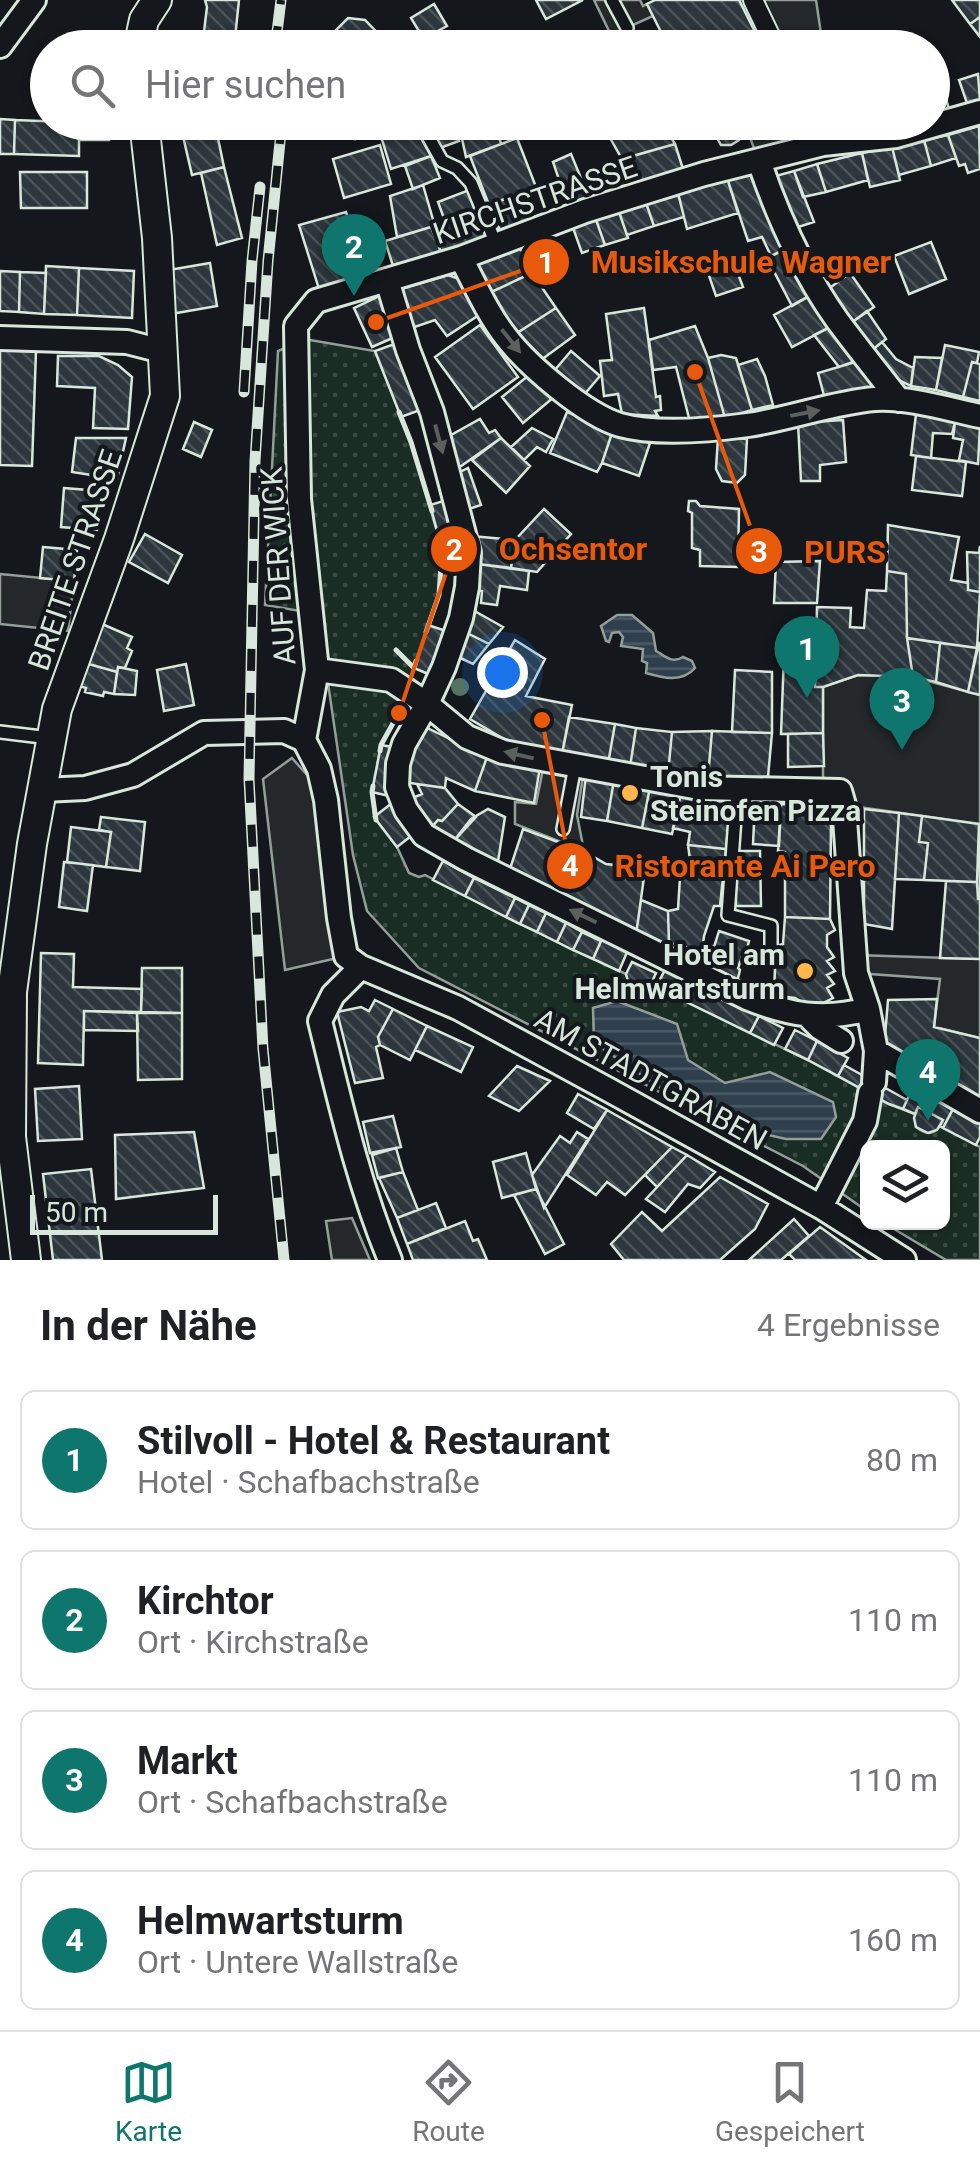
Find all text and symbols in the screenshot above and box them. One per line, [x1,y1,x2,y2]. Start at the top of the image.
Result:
search box [30,30,950,140]
icon: search [65,58,120,113]
text: Hier suchen [145,63,346,107]
street label: KIRCHSTRASSE [429,149,641,251]
pin: 2 [322,214,386,296]
callout: Musikschule Wagner [521,231,911,293]
text: Musikschule Wagner [591,243,891,281]
text: 1 [537,245,555,280]
one-way arrow [500,329,521,354]
one-way arrow [789,405,820,421]
one-way arrow [432,425,447,455]
street label: BREITE STRASSE [21,445,129,675]
street label: AUF DER WICK [254,466,302,666]
callout: Ochsentor [429,518,667,580]
callout: PURS [734,520,906,582]
text: Ochsentor [499,530,648,568]
text: 2 [445,532,463,567]
text: PURS [804,533,886,571]
text: 3 [750,534,768,569]
pin: 1 [774,616,840,698]
your location [477,647,528,698]
pin: 3 [870,668,934,750]
one-way arrow [503,747,534,762]
place label: Tonis Steinofen Pizza [650,759,861,828]
marker: Tonis Steinofen Pizza [619,782,641,804]
callout: Ristorante Ai Pero [545,835,896,897]
text: Ristorante Ai Pero [614,847,876,885]
text: 4 [561,848,579,883]
one-way arrow [568,908,597,925]
place label: Hotel am Helmwartsturm [574,937,785,1006]
marker: Hotel am Helmwartsturm [794,960,816,982]
street label: AM STADTGRABEN [529,1001,773,1157]
pin: 4 [896,1038,960,1121]
map controls [860,1140,950,1230]
button: layers [860,1140,950,1230]
scale bar [30,1190,218,1234]
text: 50 m [45,1196,108,1229]
text: In der Nähe [40,1301,257,1350]
text: 4 Ergebnisse [757,1306,940,1344]
text: Stilvoll - Hotel & Restaurant [137,1419,610,1463]
text: 1 [65,1441,84,1479]
text: 80 m [866,1441,938,1479]
text: Hotel · Schafbachstraße [137,1463,480,1501]
text: Kirchtor [137,1579,274,1623]
text: 2 [65,1601,84,1639]
text: 110 m [848,1601,938,1639]
text: Ort · Kirchstraße [137,1623,369,1661]
text: Markt [137,1739,238,1783]
text: 3 [65,1761,84,1799]
text: 110 m [848,1761,938,1799]
text: Ort · Schafbachstraße [137,1783,448,1821]
text: Helmwartsturm [137,1899,404,1943]
text: 4 [65,1921,84,1959]
text: 160 m [848,1921,938,1959]
text: Ort · Untere Wallstraße [137,1943,458,1981]
tab: Karte [115,2055,182,2148]
tab: Route [412,2055,485,2148]
tab: Gespeichert [715,2055,865,2148]

